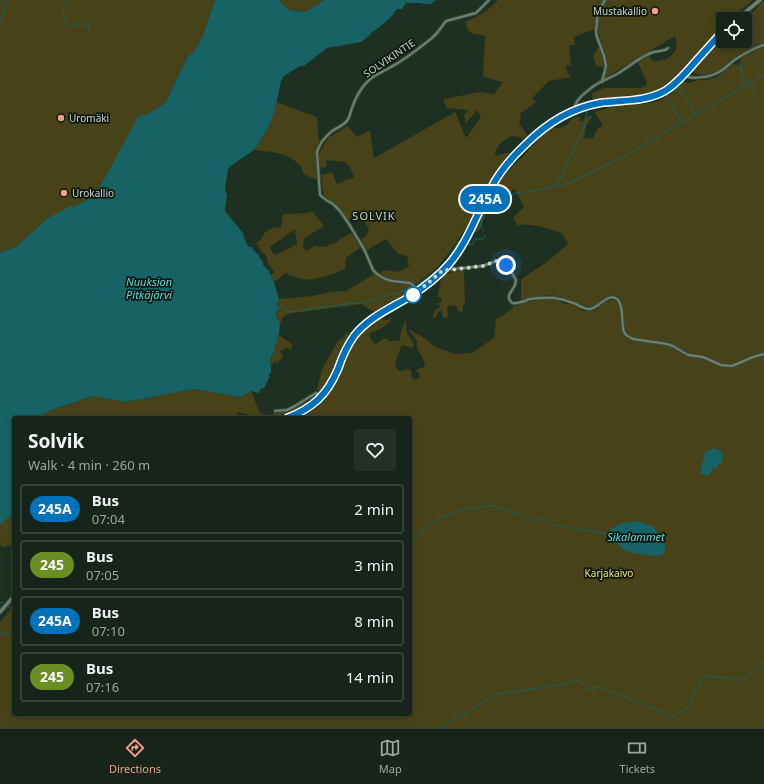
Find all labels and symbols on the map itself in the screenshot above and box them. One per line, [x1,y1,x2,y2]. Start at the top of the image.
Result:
place label: Mustakallio [593,4,647,18]
marker: Mustakallio [650,6,660,16]
street label: SOLVIKINTIE [360,36,418,80]
place label: Uromäki [69,111,109,125]
marker: Uromäki [56,113,66,123]
place label: Urokallio [72,186,114,200]
line badge: 245A [457,186,513,212]
marker: Urokallio [59,188,69,198]
district label: SOLVIK [352,208,396,223]
your location [496,255,516,275]
water label: Nuuksion Pitkäjärvi [126,274,172,302]
unlabelled marker [404,286,422,304]
water label: Sikalammet [607,529,665,544]
park label: Karjakaivo [585,566,633,580]

